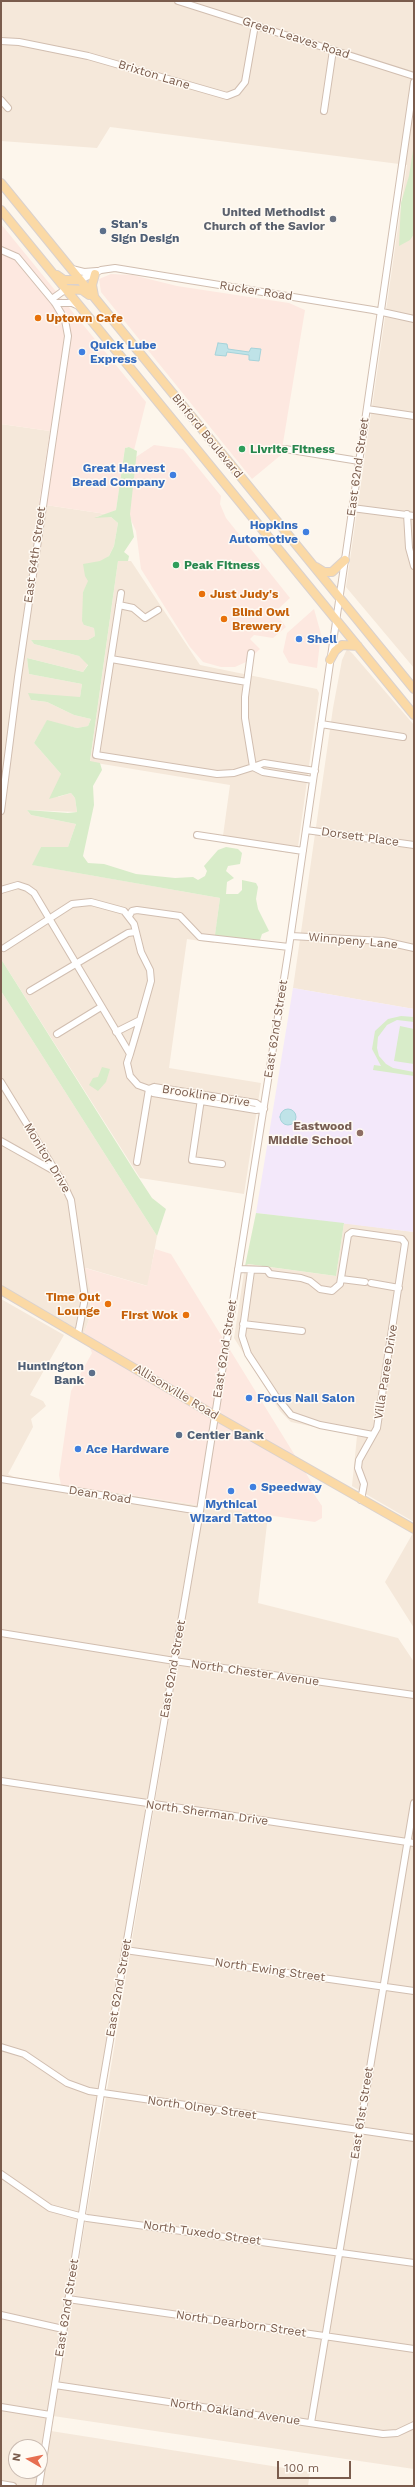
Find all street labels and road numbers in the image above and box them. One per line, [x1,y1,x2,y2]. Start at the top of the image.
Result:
street label: Green Leaves Road [240,14,352,62]
street label: Brixton Lane [116,57,192,93]
street label: Rucker Road [218,278,294,304]
street label: Binford Boulevard [169,391,245,481]
street label: East 62nd Street [344,417,372,517]
street label: East 64th Street [21,506,49,604]
street label: Dorsett Place [320,824,400,850]
street label: Winnpeny Lane [308,930,398,952]
street label: East 62nd Street [261,979,291,1079]
street label: Brookline Drive [161,1082,251,1110]
street label: Monitor Drive [20,1120,74,1196]
street label: East 62nd Street [210,1299,240,1399]
street label: Villa Paree Drive [371,1324,401,1420]
street label: Allisonville Road [131,1361,221,1423]
street label: Dean Road [68,1483,132,1507]
street label: East 62nd Street [157,1619,189,1719]
street label: North Chester Avenue [190,1657,320,1689]
street label: North Sherman Drive [145,1797,269,1829]
street label: East 62nd Street [103,1938,135,2038]
street label: North Ewing Street [214,1955,326,1985]
street label: East 61st Street [348,2066,376,2160]
street label: North Olney Street [146,2093,258,2123]
street label: North Tuxedo Street [142,2218,262,2248]
street label: East 62nd Street [52,2258,82,2358]
street label: North Dearborn Street [175,2308,307,2340]
street label: North Oakland Avenue [169,2396,301,2428]

